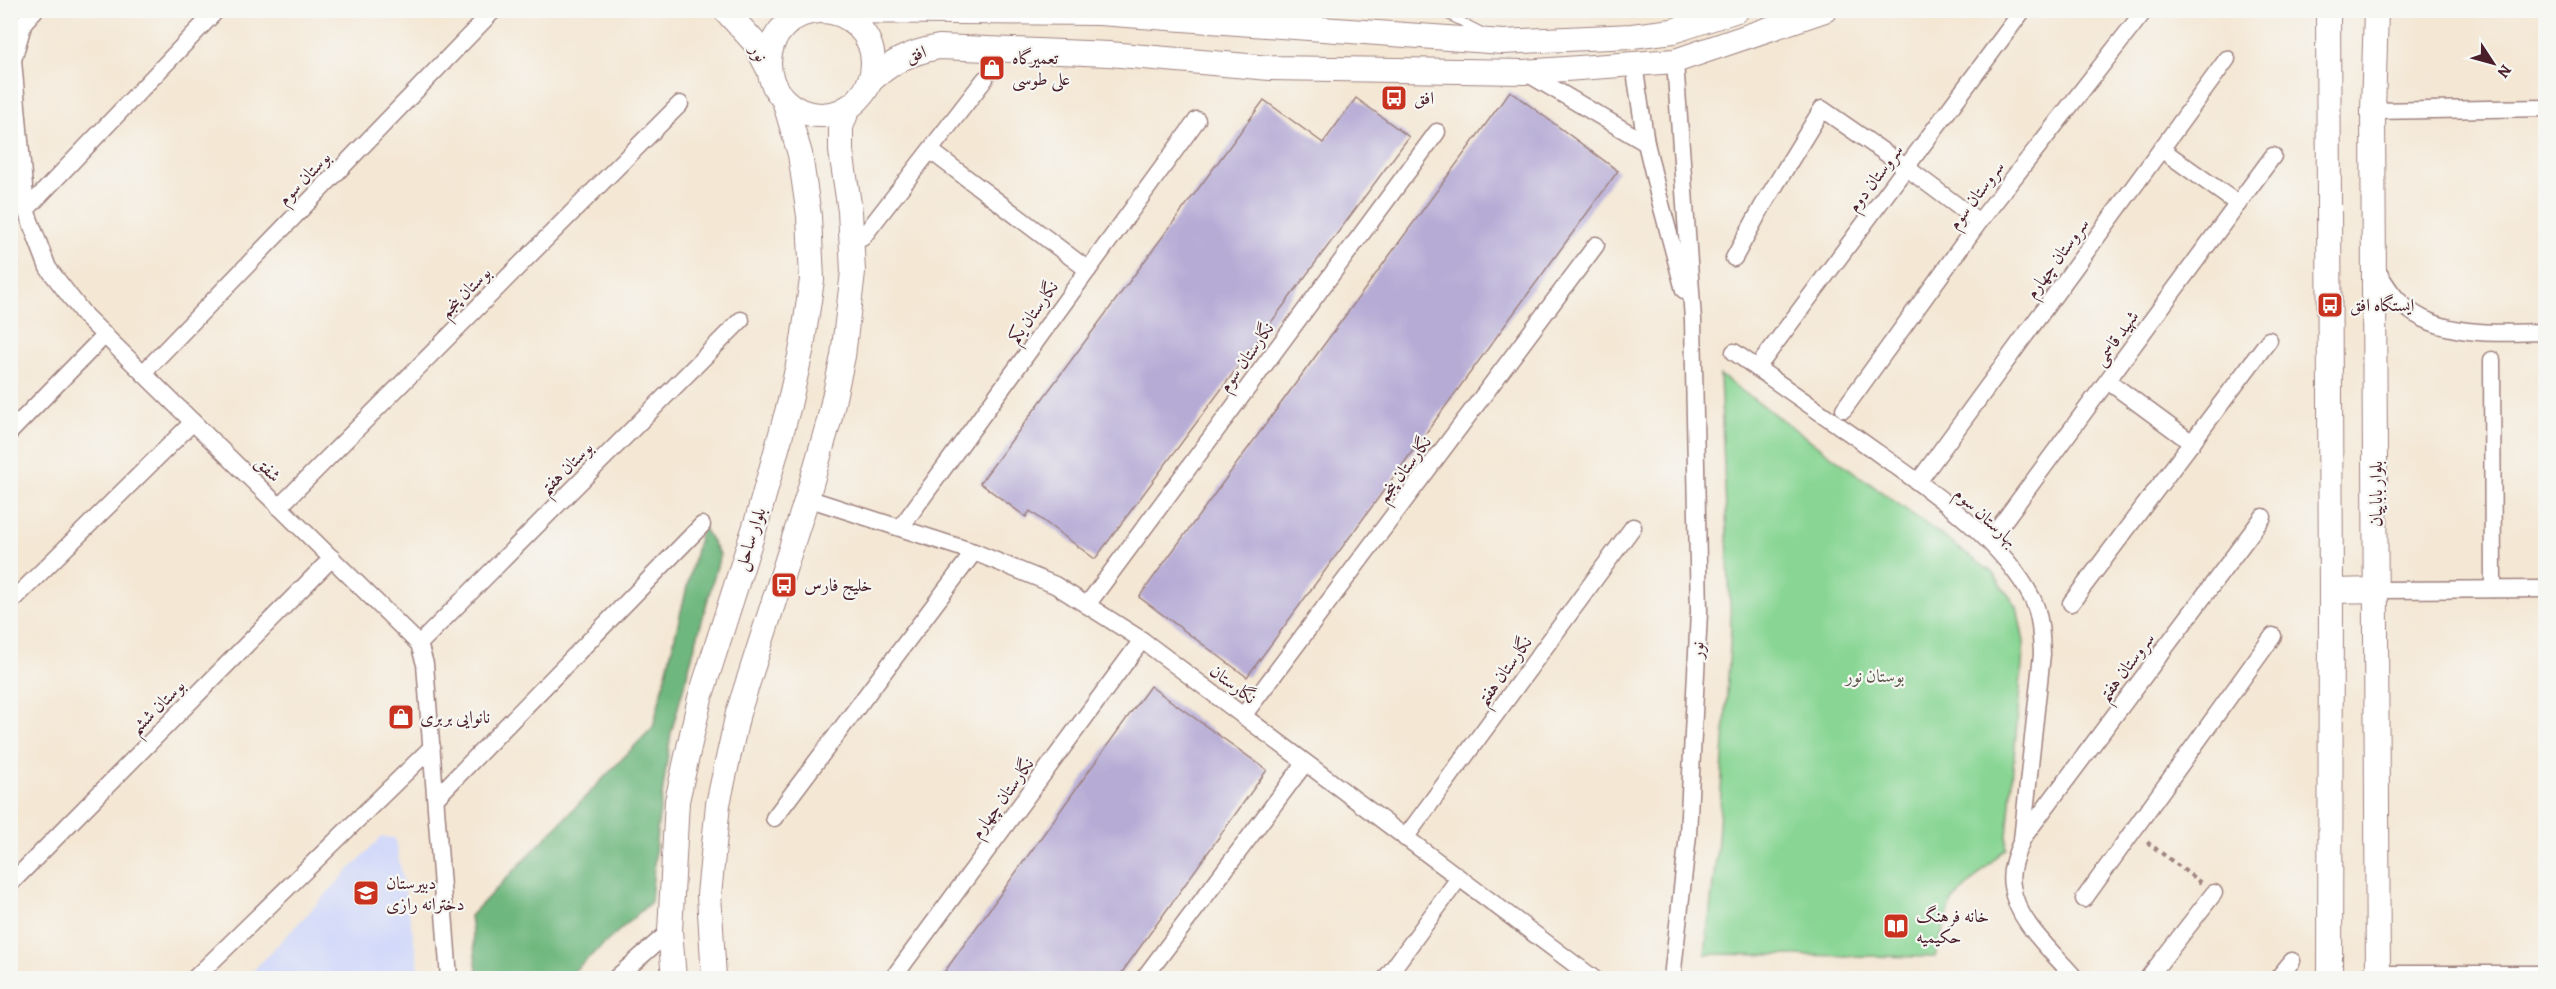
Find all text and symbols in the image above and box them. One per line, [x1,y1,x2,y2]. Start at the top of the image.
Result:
north arrow [2463,33,2523,93]
street label: نور [743,38,774,66]
street label: افق [903,39,929,69]
place label: تعمیرگاه علی طوسی [1012,46,1070,92]
shop icon: تعمیرگاه علی طوسی [977,53,1007,83]
text: N [2492,60,2517,83]
bus stop icon: افق [1379,83,1409,113]
place label: افق [1414,86,1434,110]
street label: سروستان دوم [1842,139,1912,219]
street label: بوستان سوم [272,146,339,213]
street label: سروستان سوم [1942,156,2013,237]
street label: سروستان چهارم [2020,213,2098,306]
street label: بوستان پنجم [434,261,500,327]
street label: نگارستان یکم [1002,276,1068,351]
bus stop icon: ایستگاه افق [2315,290,2345,320]
place label: ایستگاه افق [2350,293,2414,317]
street label: شهید قاسمی [2088,305,2144,371]
street label: نگارستان سوم [1213,317,1283,399]
street label: نگارستان پنجم [1371,431,1441,510]
street label: بوستان هفتم [534,436,603,505]
street label: شفق [250,451,286,487]
street label: بلوار باباییان [2364,461,2388,527]
street label: بهارستان سوم [1947,482,2023,555]
street label: بلوار ساحل [729,504,772,574]
bus stop icon: خلیج فارس [769,570,799,600]
place label: خلیج فارس [804,573,872,601]
street label: سروستان هفتم [2092,627,2165,710]
street label: نگارستان هفتم [1470,631,1542,714]
street label: نور [1684,641,1709,661]
street label: نگارستان [1205,659,1261,709]
park label: بوستان نور [1843,664,1905,688]
street label: بوستان ششم [124,674,194,744]
shop icon: نانوایی بربری [386,702,416,732]
place label: نانوایی بربری [420,705,490,729]
street label: نگارستان چهارم [965,753,1043,846]
place label: دبیرستان دخترانه رازی [386,871,465,916]
school or university icon: دبیرستان دخترانه رازی [351,878,381,908]
place label: خانه فرهنگ حکیمیه [1916,904,1989,949]
library icon: خانه فرهنگ حکیمیه [1881,911,1911,941]

